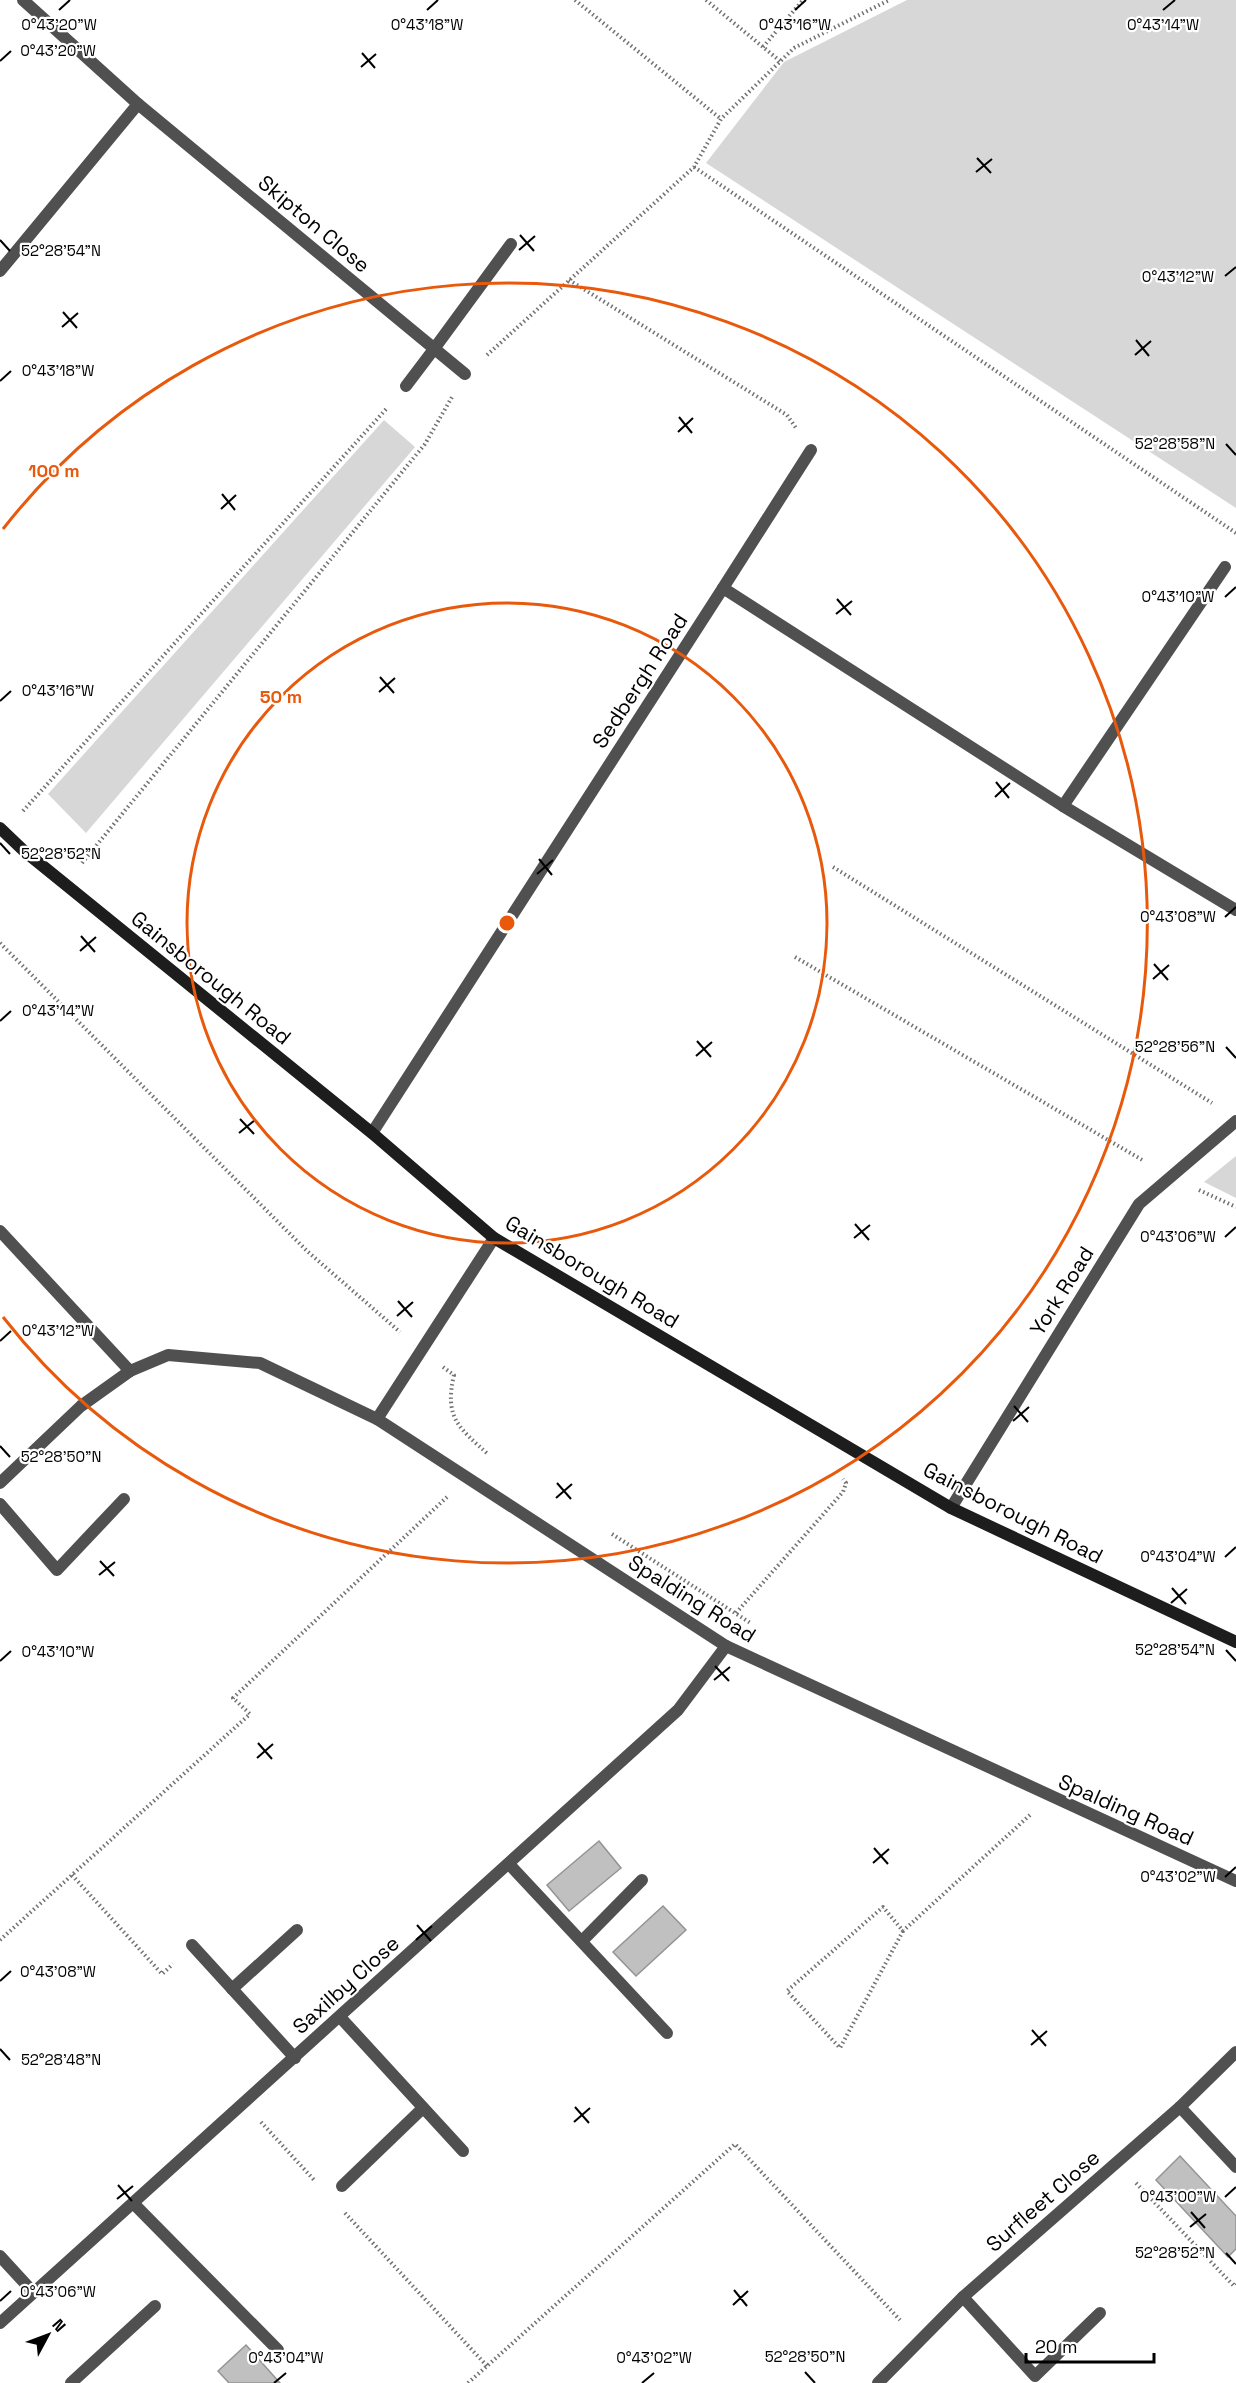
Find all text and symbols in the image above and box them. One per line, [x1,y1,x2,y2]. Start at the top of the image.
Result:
text: 0°43'20"W [21,15,97,34]
text: 0°43'18"W [391,15,463,34]
text: 0°43'16"W [759,15,831,34]
text: 0°43'14"W [1127,15,1199,34]
text: 0°43'20"W [20,41,96,60]
street label: Skipton Close [253,169,376,278]
text: 52°28'54"N [21,241,101,260]
text: 0°43'12"W [1142,267,1214,286]
text: 0°43'18"W [22,361,94,380]
text: 52°28'58"N [1135,434,1215,453]
text: 100 m [28,459,80,482]
text: 0°43'10"W [1142,587,1214,606]
street label: Sedbergh Road [586,608,693,753]
text: 0°43'16"W [22,681,94,700]
text: 50 m [260,685,302,708]
text: 52°28'52"N [21,844,101,863]
street label: Gainsborough Road [126,905,297,1050]
text: 0°43'08"W [1140,907,1216,926]
centre of rings [497,913,517,933]
text: 0°43'14"W [22,1001,94,1020]
text: 52°28'56"N [1135,1037,1215,1056]
street label: Gainsborough Road [500,1209,684,1334]
text: 0°43'06"W [1140,1227,1216,1246]
street label: York Road [1024,1241,1100,1340]
text: 0°43'12"W [22,1321,94,1340]
text: 52°28'50"N [21,1447,101,1466]
street label: Gainsborough Road [919,1456,1108,1570]
text: 0°43'04"W [1140,1547,1216,1566]
street label: Spalding Road [623,1549,761,1649]
text: 52°28'54"N [1135,1640,1215,1659]
text: 0°43'10"W [22,1642,94,1661]
street label: Spalding Road [1054,1768,1198,1851]
text: 0°43'02"W [1140,1867,1216,1886]
street label: Saxilby Close [287,1930,405,2040]
text: 0°43'08"W [20,1962,96,1981]
text: 52°28'48"N [21,2050,101,2069]
street label: Surfleet Close [980,2144,1105,2257]
text: 0°43'00"W [1140,2187,1216,2206]
text: 52°28'52"N [1135,2243,1215,2262]
text: 0°43'06"W [20,2282,96,2301]
north arrow [18,2305,78,2365]
text: N [47,2315,70,2336]
scale bar [1026,2326,1154,2364]
text: 20 m [1035,2335,1078,2358]
text: 52°28'50"N [765,2347,845,2366]
text: 0°43'04"W [248,2348,324,2367]
text: 0°43'02"W [616,2348,692,2367]

